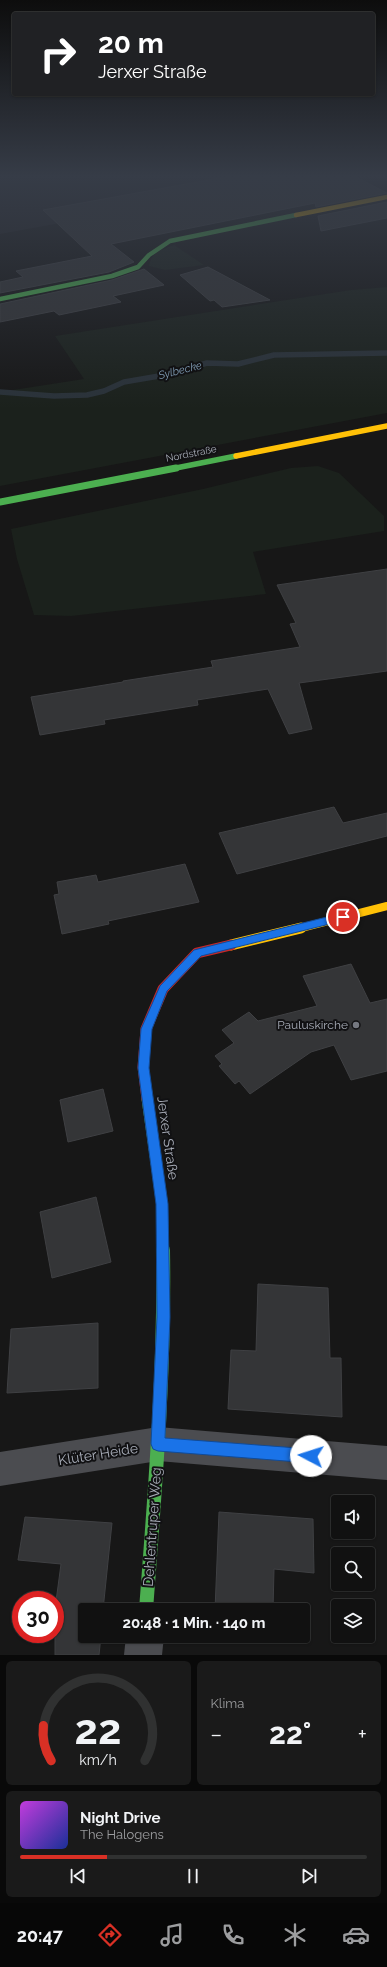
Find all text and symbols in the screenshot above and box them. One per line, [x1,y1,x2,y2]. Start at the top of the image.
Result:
text: 20 m [98,27,164,60]
icon: right [32,28,84,80]
text: Jerxer Straße [98,61,206,82]
water label: Sylbecke [156,359,203,382]
street label: Nordstraße [165,443,218,464]
pin [326,900,360,934]
icon: arrive [332,906,354,928]
place label: Pauluskirche [277,1018,348,1032]
marker: Pauluskirche [351,1020,361,1030]
street label: Jerxer Straße [154,1095,182,1181]
position arrow [290,1435,332,1477]
street label: Klüter Heide [57,1440,139,1468]
street label: Dehlentruper Weg [140,1467,164,1587]
map controls [331,1495,375,1643]
button: sound [331,1495,375,1539]
button: search [331,1547,375,1591]
speed limit sign: 30 [12,1591,64,1643]
button: layers [331,1599,375,1643]
text: 20:48 · 1 Min. · 140 m [122,1614,266,1632]
text: Klima [211,1696,244,1711]
text: 22 [75,1705,122,1754]
text: 22° [269,1716,311,1751]
text: − [211,1721,222,1747]
text: + [358,1721,367,1747]
text: km/h [79,1752,117,1768]
text: Night Drive [80,1809,160,1827]
text: The Halogens [80,1827,164,1842]
icon: previous [67,1865,89,1887]
icon: pause [182,1865,204,1887]
icon: next [298,1865,320,1887]
icon: directions [96,1921,124,1949]
icon: music [158,1921,186,1949]
icon: phone [219,1921,247,1949]
icon: climate [281,1921,309,1949]
icon: car [342,1921,370,1949]
text: 20:47 [17,1925,63,1946]

